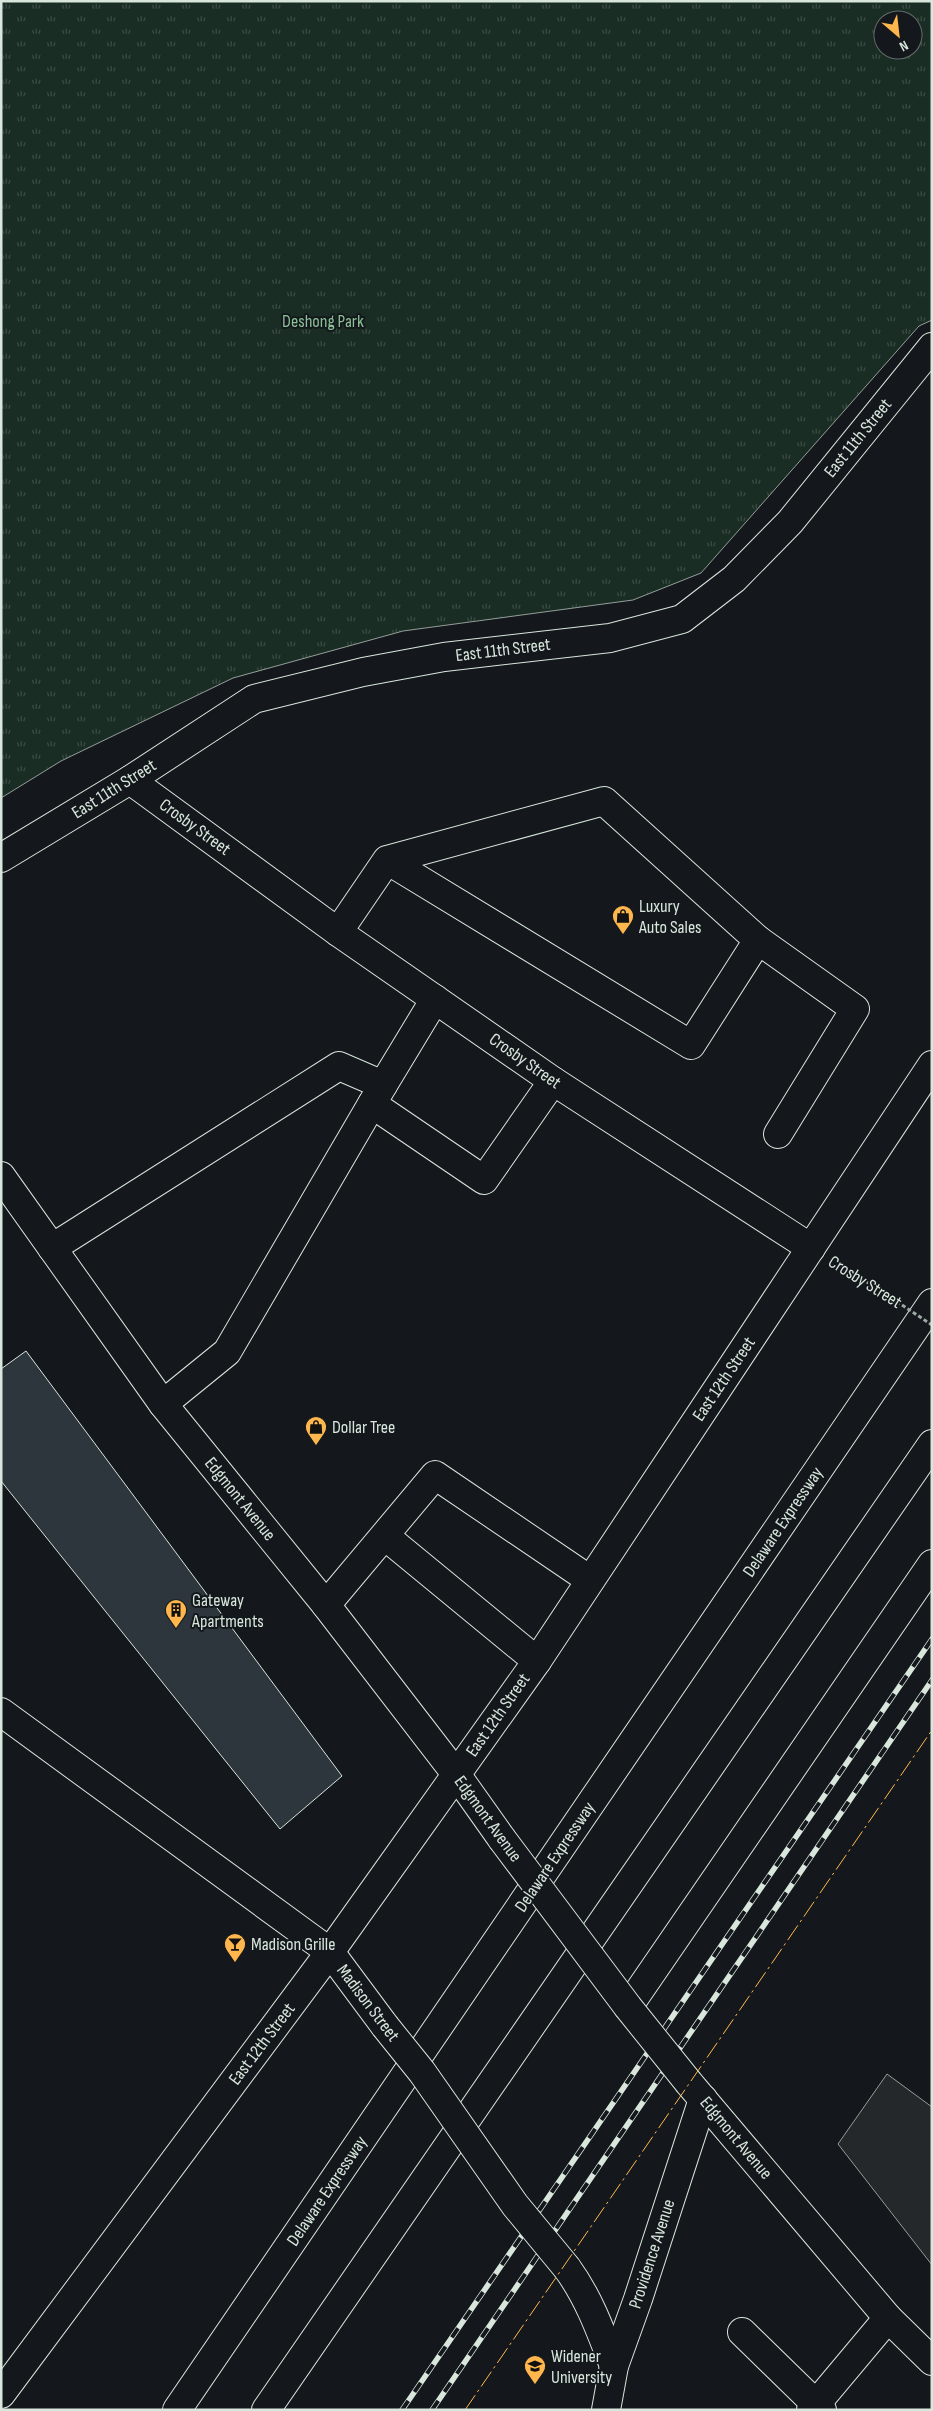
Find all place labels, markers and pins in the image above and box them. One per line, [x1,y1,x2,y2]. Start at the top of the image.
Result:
place label: Luxury Auto Sales [638,896,702,938]
shop icon: Luxury Auto Sales [611,904,635,935]
shop icon: Dollar Tree [304,1415,328,1446]
place label: Dollar Tree [332,1417,395,1438]
place label: Gateway Apartments [191,1590,264,1632]
building icon: Gateway Apartments [164,1598,188,1629]
bar icon: Madison Grille [223,1932,247,1963]
place label: Madison Grille [251,1934,335,1955]
place label: Widener University [551,2346,612,2388]
school or university icon: Widener University [523,2354,547,2385]

